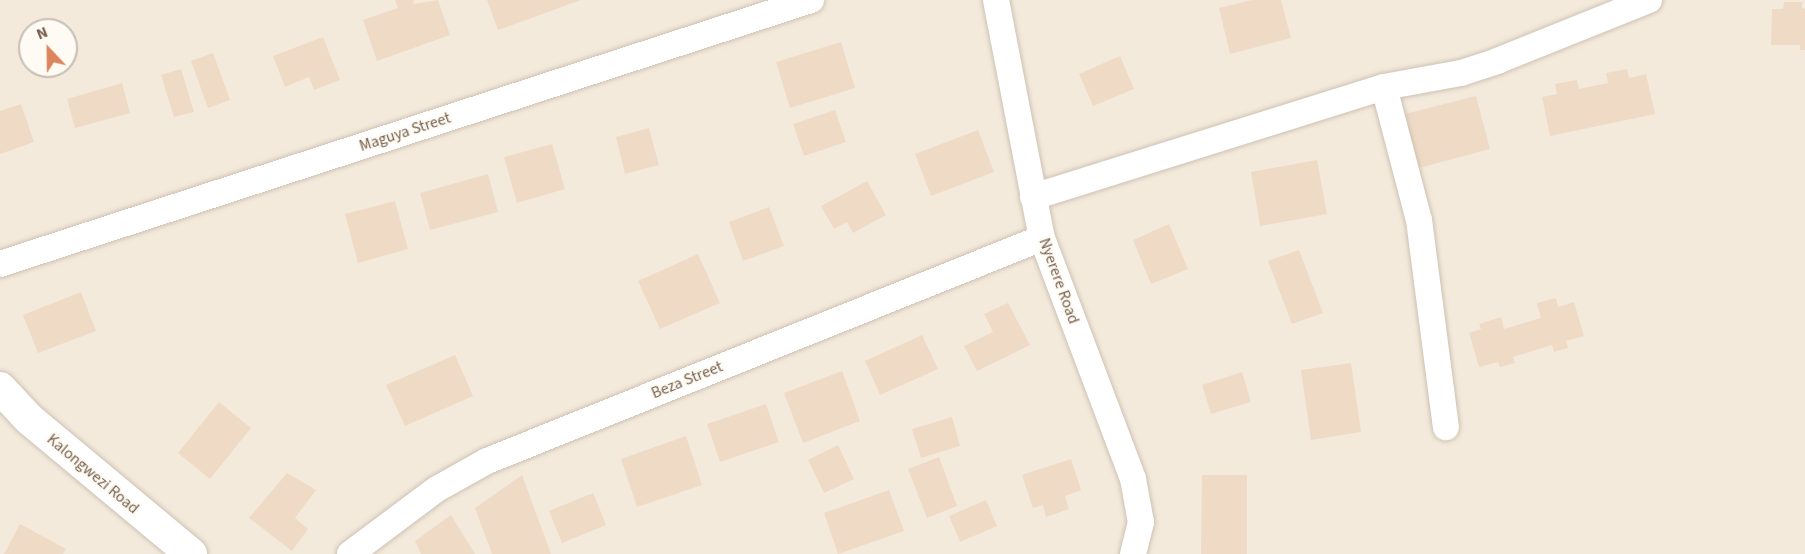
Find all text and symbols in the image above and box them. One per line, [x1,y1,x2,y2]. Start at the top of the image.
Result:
north arrow [18,18,78,78]
text: N [33,21,51,45]
street label: Maguya Street [357,108,453,156]
street label: Nyerere Road [1035,235,1083,327]
street label: Beza Street [649,357,725,403]
street label: Kalongwezi Road [43,430,143,518]

